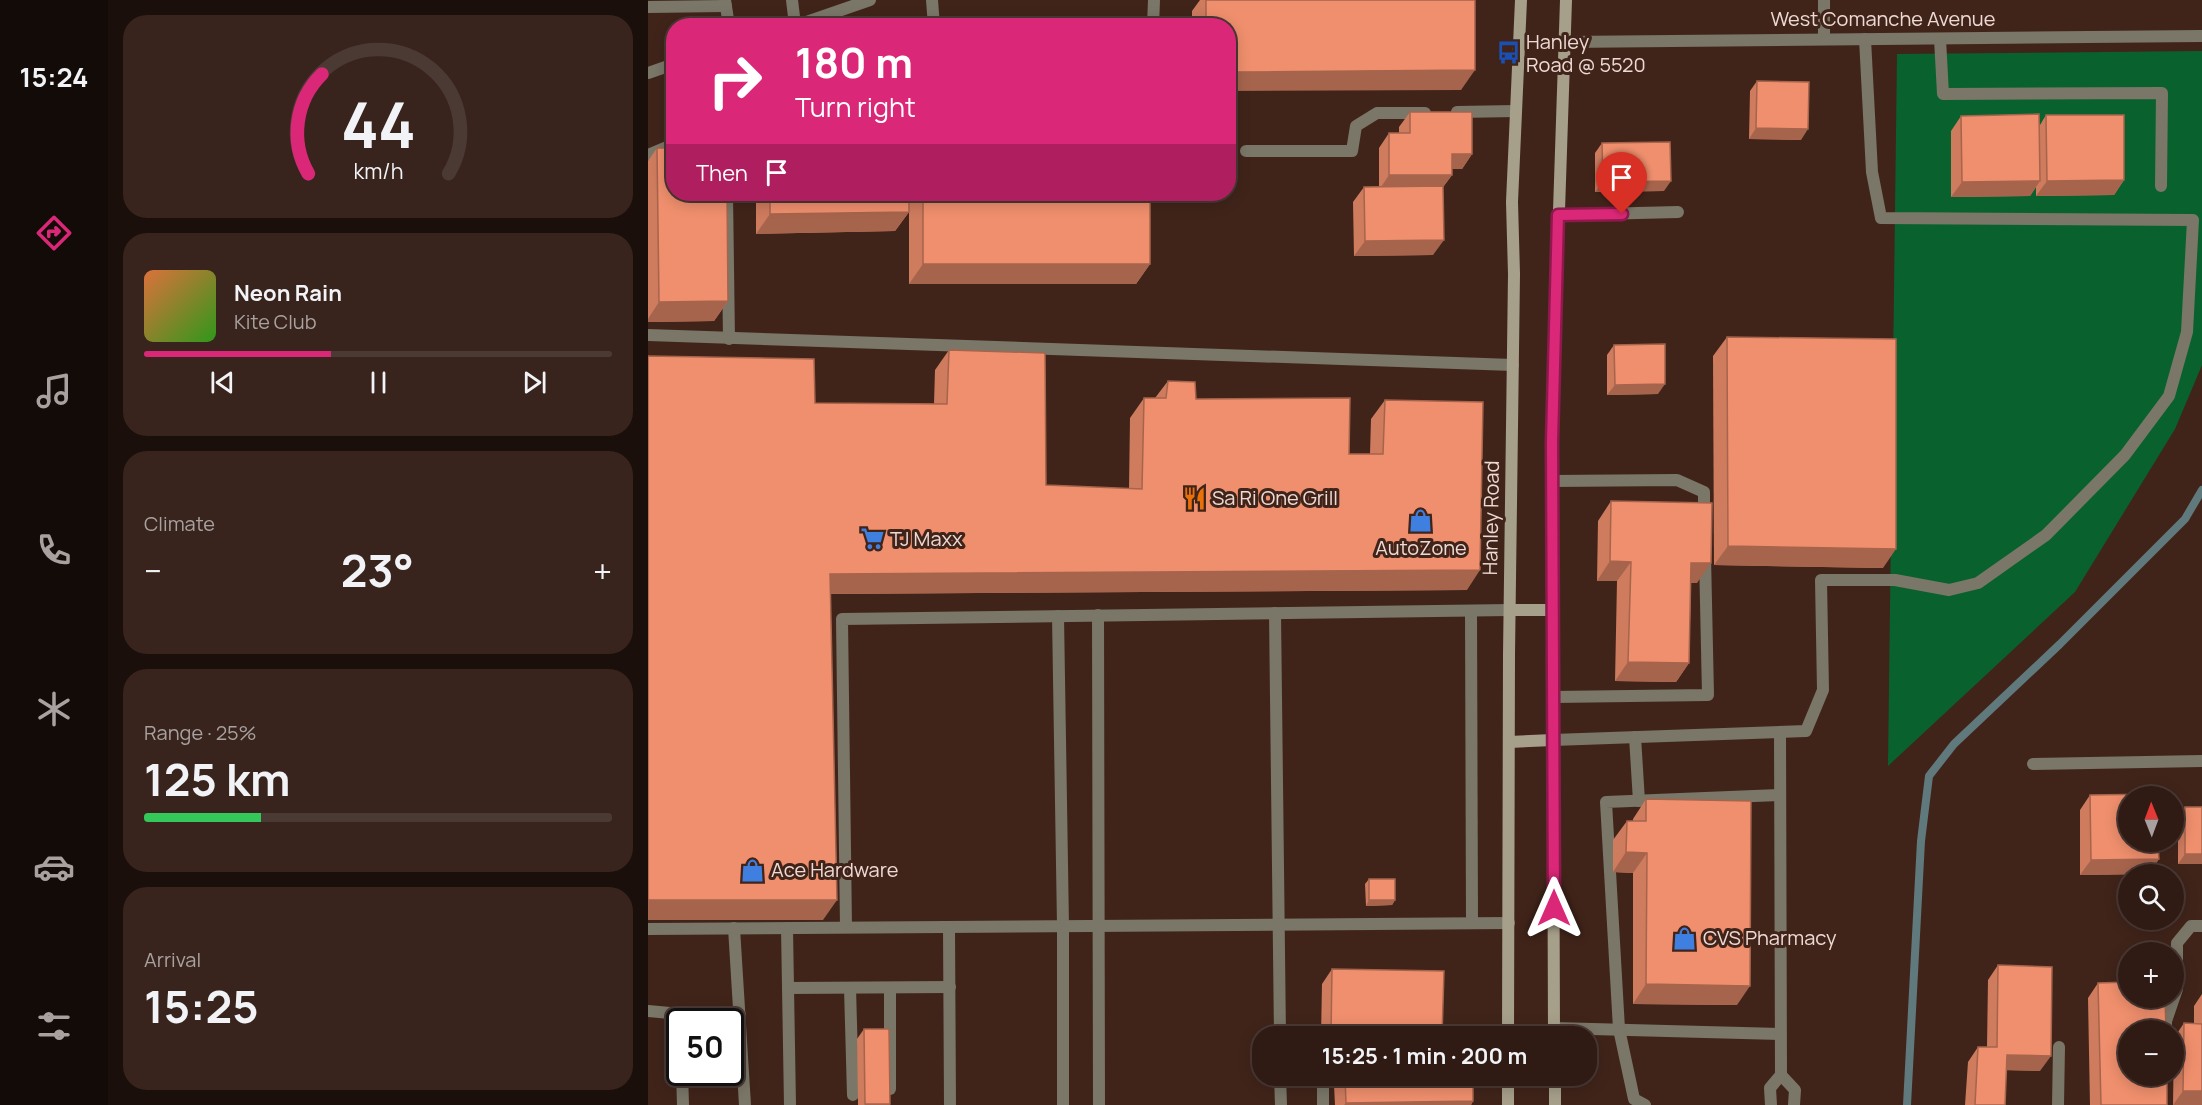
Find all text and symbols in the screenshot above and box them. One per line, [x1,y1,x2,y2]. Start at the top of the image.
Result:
street label: West Comanche Avenue [1771,5,1995,32]
place label: Hanley Road @ 5520 [1526,28,1646,78]
text: 180 m [795,33,913,91]
bus stop icon: Hanley Road @ 5520 [1495,40,1521,66]
icon: right [696,42,774,120]
text: 15:24 [20,58,88,95]
text: 44 [340,81,416,167]
text: Turn right [795,88,916,125]
pin [1596,152,1647,214]
text: km/h [353,156,403,185]
icon: arrive [760,156,793,189]
text: Then [696,158,748,188]
icon: arrive [1605,161,1638,194]
icon: directions [33,212,75,254]
text: Neon Rain [234,278,342,308]
text: Kite Club [234,308,317,335]
icon: previous [206,366,239,399]
icon: pause [362,366,395,399]
icon: next [518,366,551,399]
icon: music [33,370,75,412]
street label: Hanley Road [1476,460,1505,576]
place label: Sa Ri One Grill [1212,484,1338,511]
restaurant icon: Sa Ri One Grill [1181,485,1207,511]
shop icon: AutoZone [1408,508,1434,534]
text: Climate [144,510,215,537]
place label: TJ Maxx [890,525,963,552]
supermarket icon: TJ Maxx [859,526,885,552]
icon: phone [33,529,75,571]
place label: AutoZone [1375,534,1467,561]
text: 23° [341,539,414,601]
text: − [144,548,162,593]
text: + [593,548,612,593]
icon: climate [33,688,75,730]
text: Range · 25% [144,719,257,746]
text: 125 km [144,748,291,810]
north arrow [2118,786,2184,852]
map controls [2118,786,2184,1086]
icon: car [33,846,75,888]
place label: Ace Hardware [771,856,898,883]
shop icon: Ace Hardware [740,857,766,883]
button: search [2118,864,2184,930]
position arrow [1522,876,1586,940]
place label: CVS Pharmacy [1703,924,1837,951]
shop icon: CVS Pharmacy [1672,925,1698,951]
button: + [2118,942,2184,1008]
text: Arrival [144,946,201,973]
text: 15:25 [144,975,259,1037]
icon: filters [33,1005,75,1047]
speed limit sign: 50 [666,1008,744,1086]
button: − [2118,1020,2184,1086]
text: 15:25 · 1 min · 200 m [1322,1041,1527,1071]

